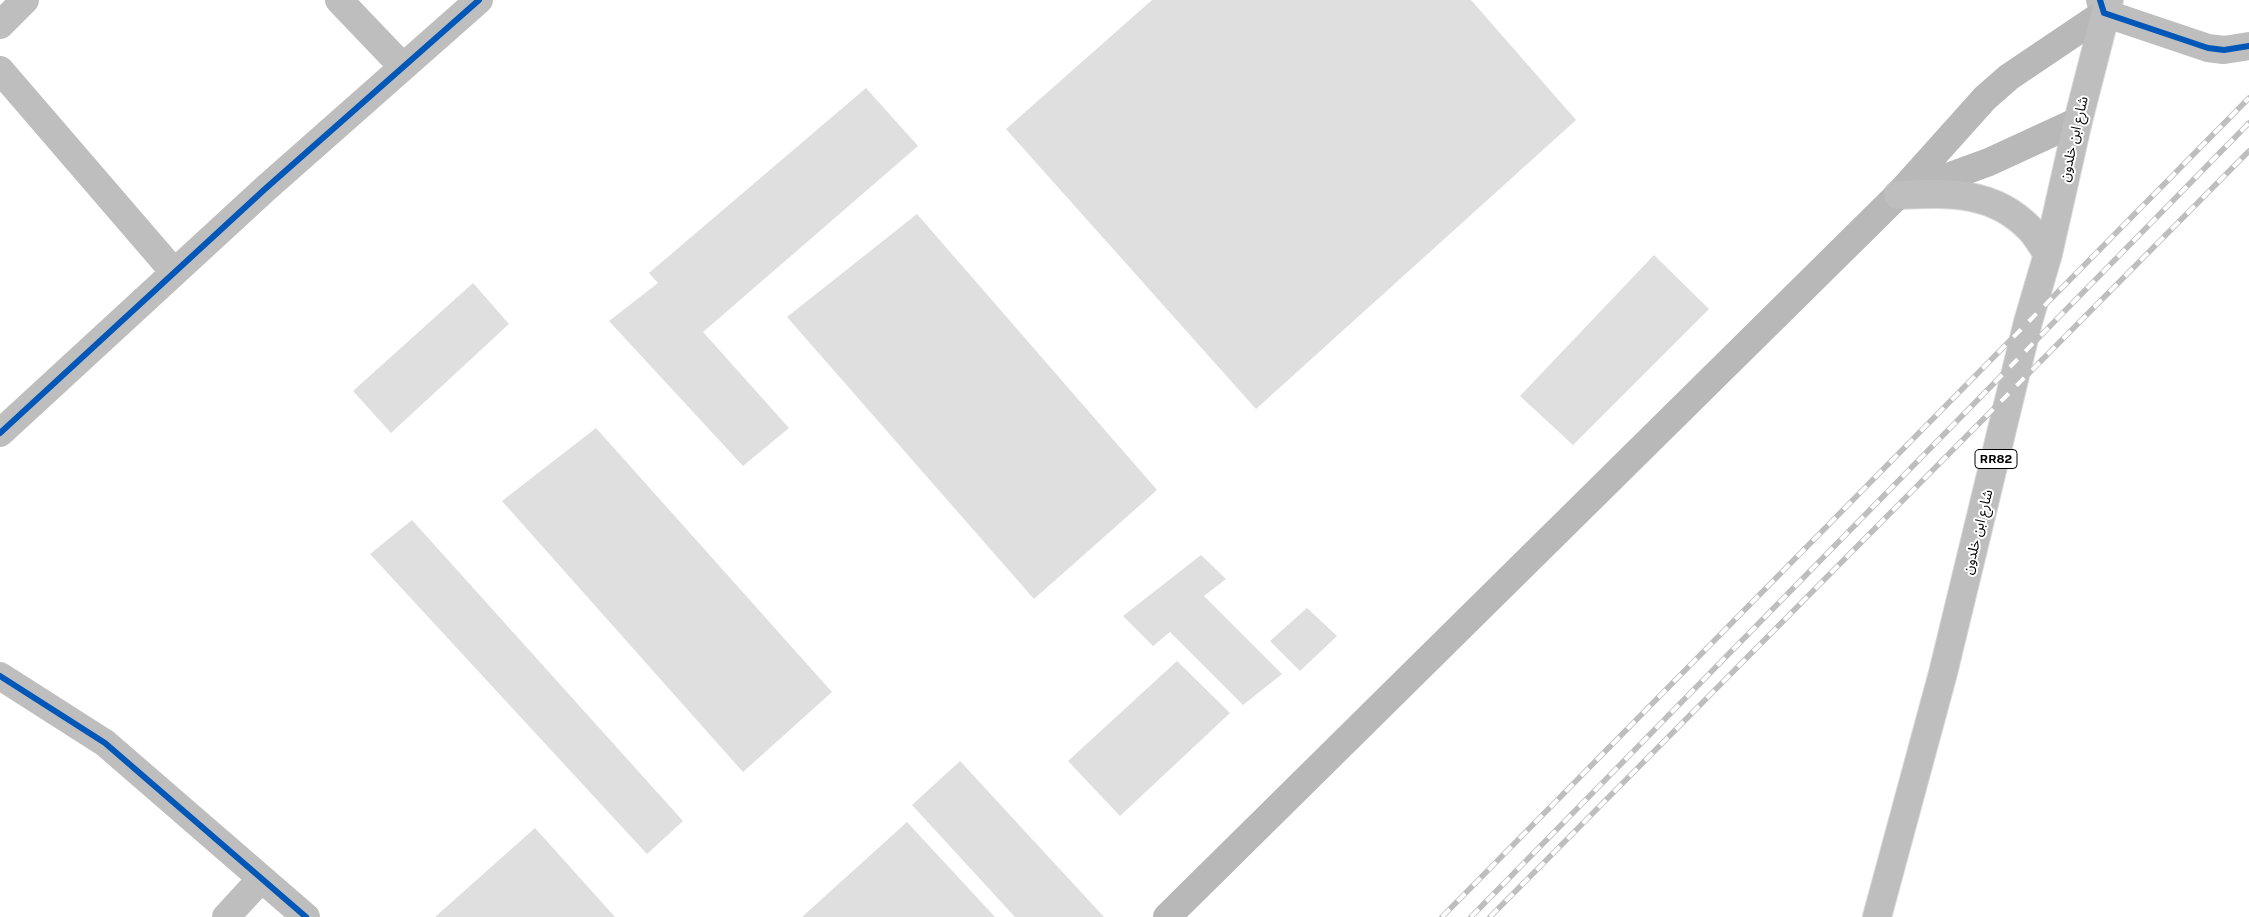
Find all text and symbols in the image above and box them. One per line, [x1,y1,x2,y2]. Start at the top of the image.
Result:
street label: شارع ابن خلدون [2056,95,2092,183]
road number: RR82 [1975,449,2017,468]
street label: شارع ابن خلدون [1959,488,1997,576]

